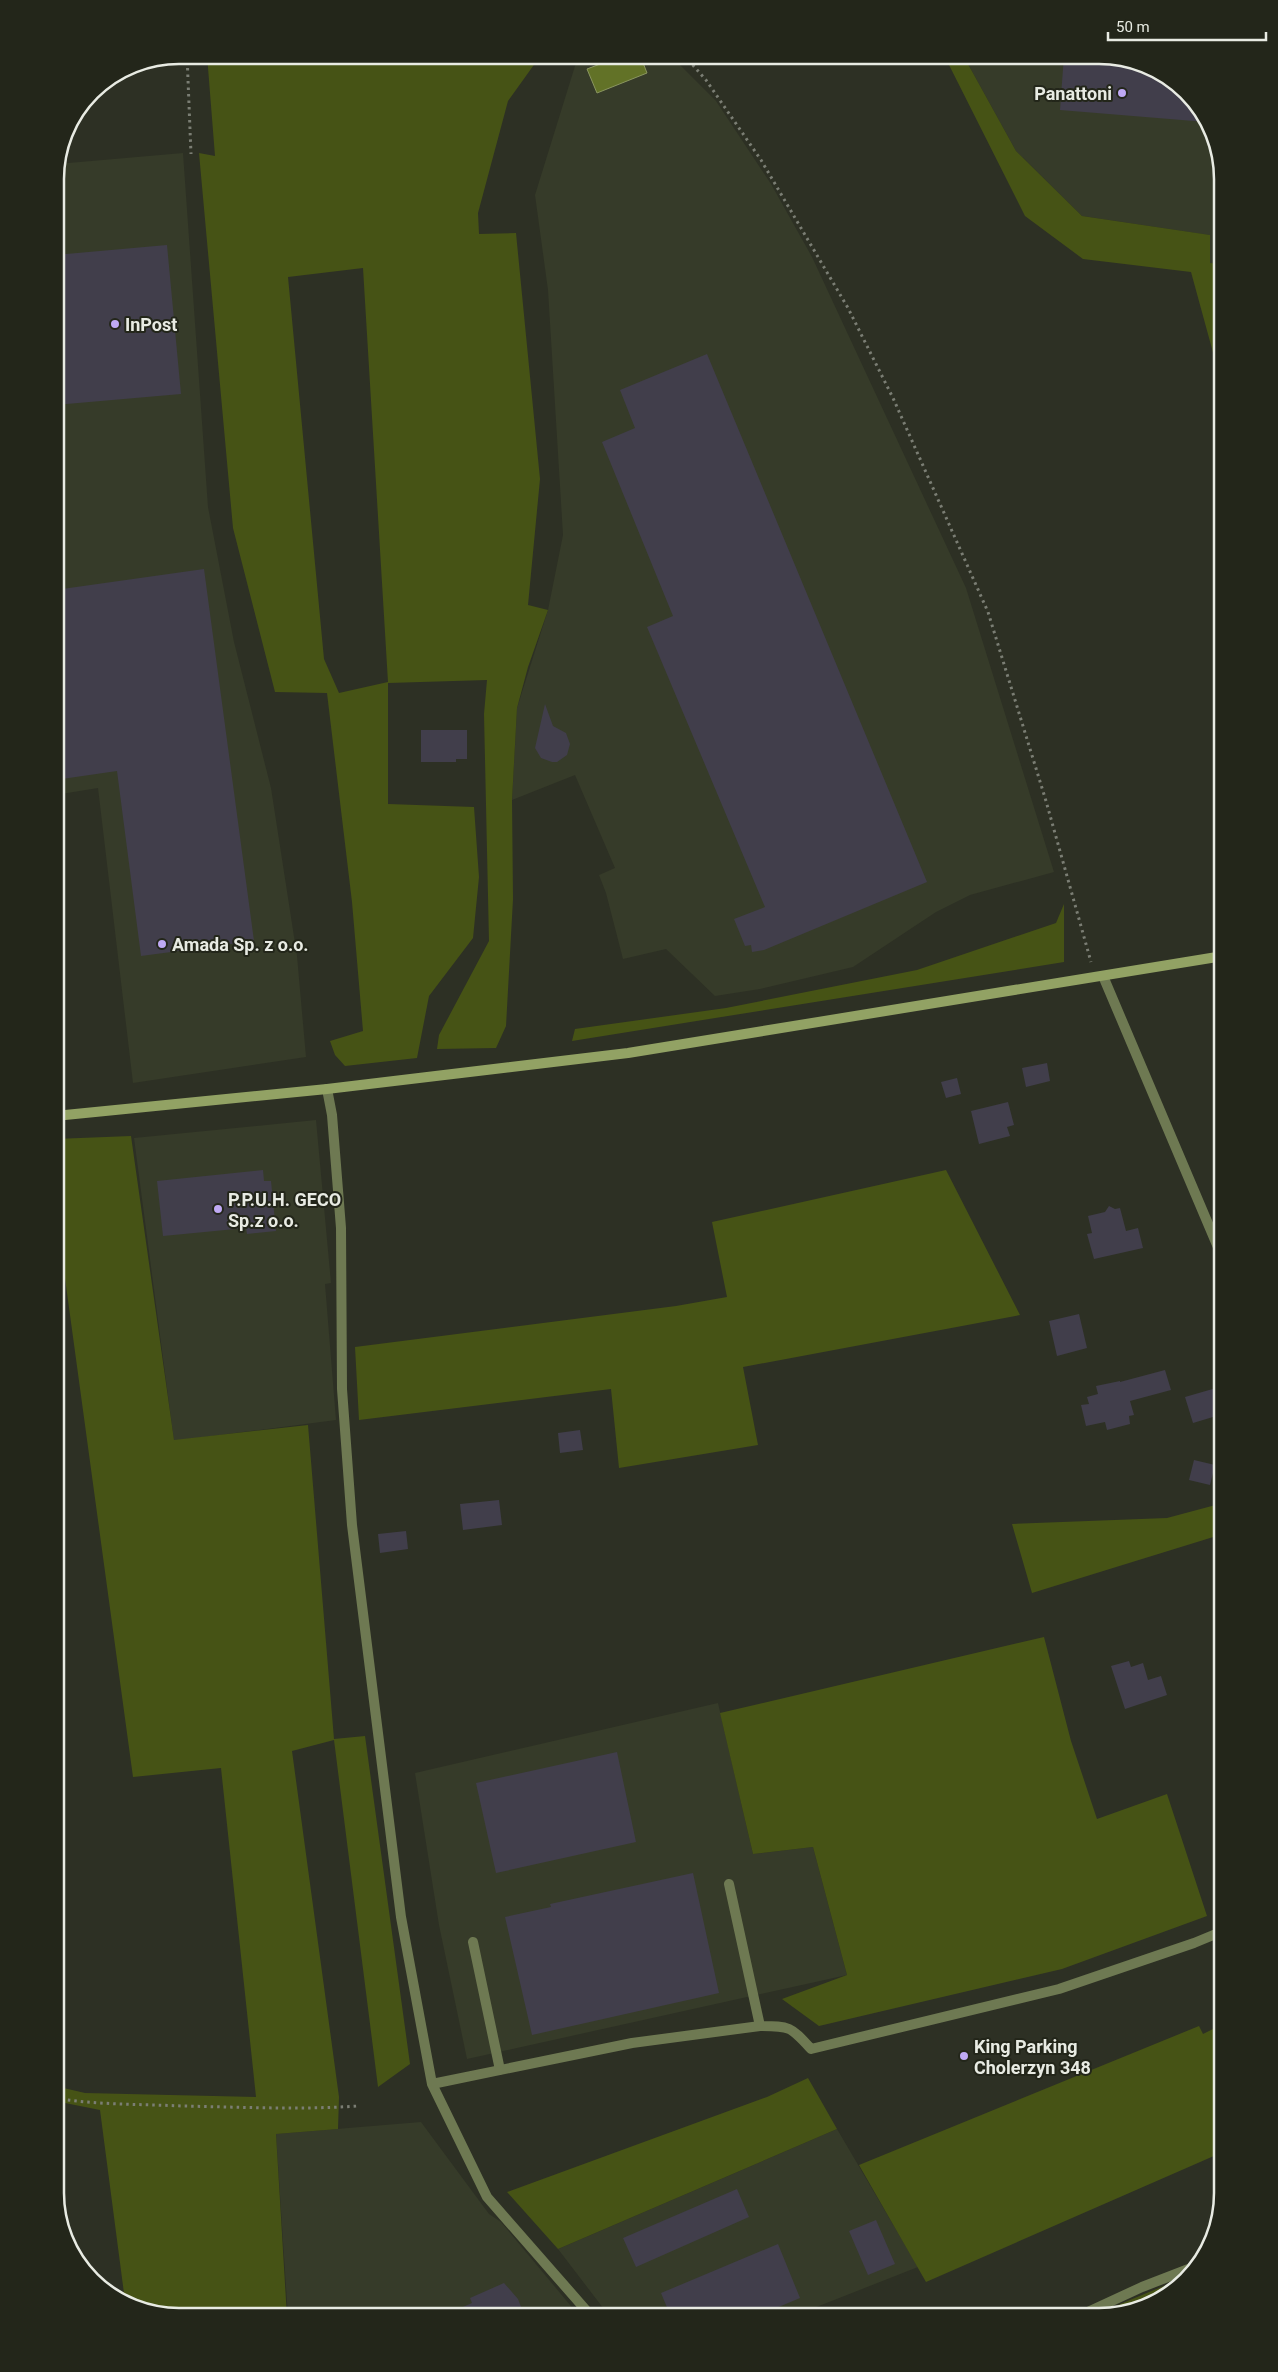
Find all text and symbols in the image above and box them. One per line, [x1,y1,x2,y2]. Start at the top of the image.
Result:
scale bar [1108,10,1266,42]
text: 50 m [1116,18,1150,36]
place label: Panattoni [1034,83,1112,104]
marker: Panattoni [1116,87,1128,99]
place label: InPost [125,314,177,335]
marker: InPost [109,318,121,330]
place label: Amada Sp. z o.o. [172,934,309,955]
marker: Amada Sp. z o.o. [156,938,168,950]
place label: P.P.U.H. GECO Sp.z o.o. [228,1189,341,1231]
marker: P.P.U.H. GECO Sp.z o.o. [212,1203,224,1215]
place label: King Parking Cholerzyn 348 [974,2036,1091,2078]
marker: King Parking Cholerzyn 348 [958,2050,970,2062]

